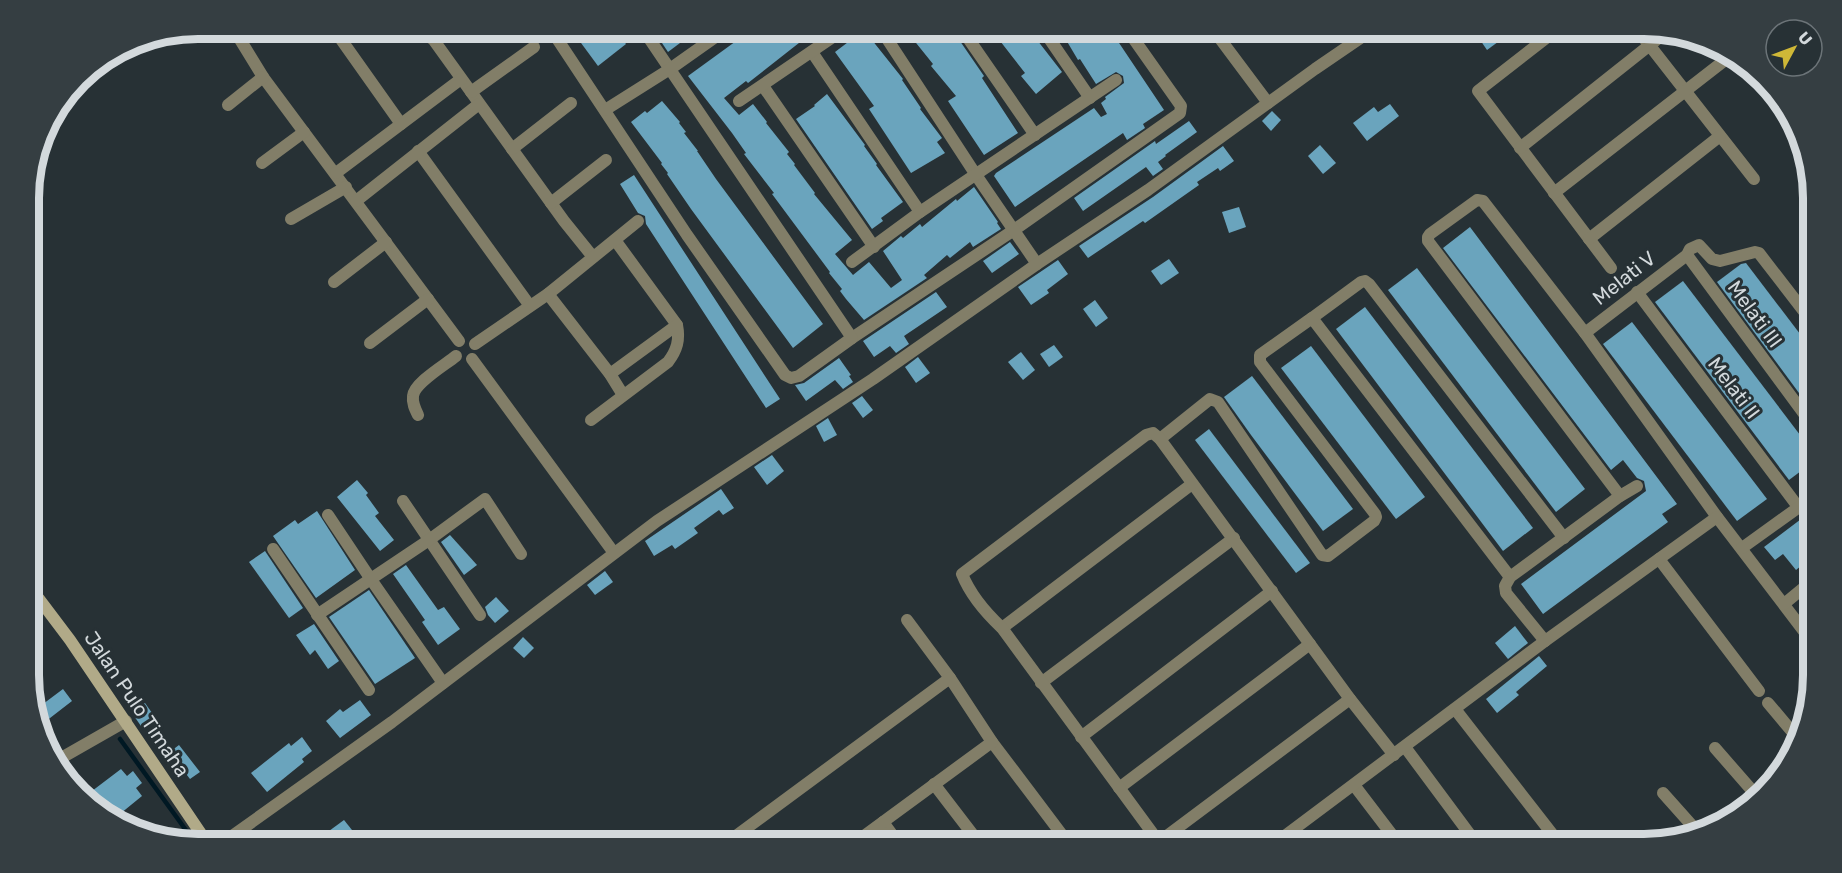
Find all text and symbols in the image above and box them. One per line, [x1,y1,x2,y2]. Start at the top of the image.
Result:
north arrow [1764,18,1824,78]
text: U [1794,28,1816,49]
street label: Melati V [1588,246,1660,310]
street label: Melati III [1723,276,1787,352]
street label: Melati II [1703,352,1765,424]
street label: Jalan Pulo Timaha [79,627,195,781]

